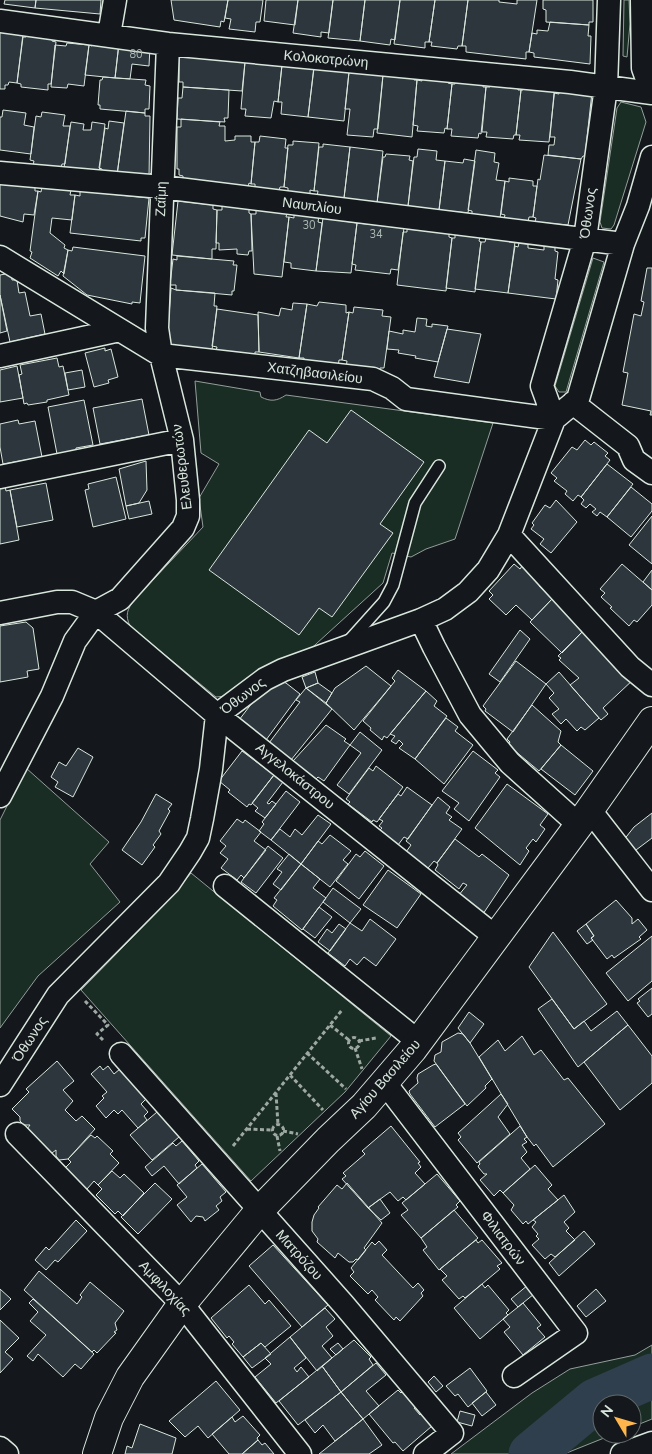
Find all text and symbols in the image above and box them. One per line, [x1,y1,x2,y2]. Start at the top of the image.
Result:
street label: Κολοκοτρώνη [283,46,369,72]
house number: 80 [129,47,143,62]
street label: Ζαΐμη [151,181,171,217]
street label: Όθωνος [575,186,601,241]
street label: Ναυπλίου [281,193,343,219]
house number: 30 [302,218,316,233]
house number: 34 [369,227,383,242]
street label: Χατζηβασιλείου [266,358,364,388]
street label: Ελευθερωτών [167,423,197,511]
street label: Όθωνος [216,673,269,720]
street label: Αγγελοκάστρου [252,738,338,814]
street label: Όθωνος [8,1012,52,1066]
street label: Αγίου Βασιλείου [345,1035,425,1123]
street label: Φιλιατρών [476,1207,530,1269]
street label: Ματρόζου [271,1226,327,1284]
street label: Αμφιλοχίας [135,1256,196,1320]
north arrow [592,1394,642,1444]
text: N [596,1401,618,1421]

